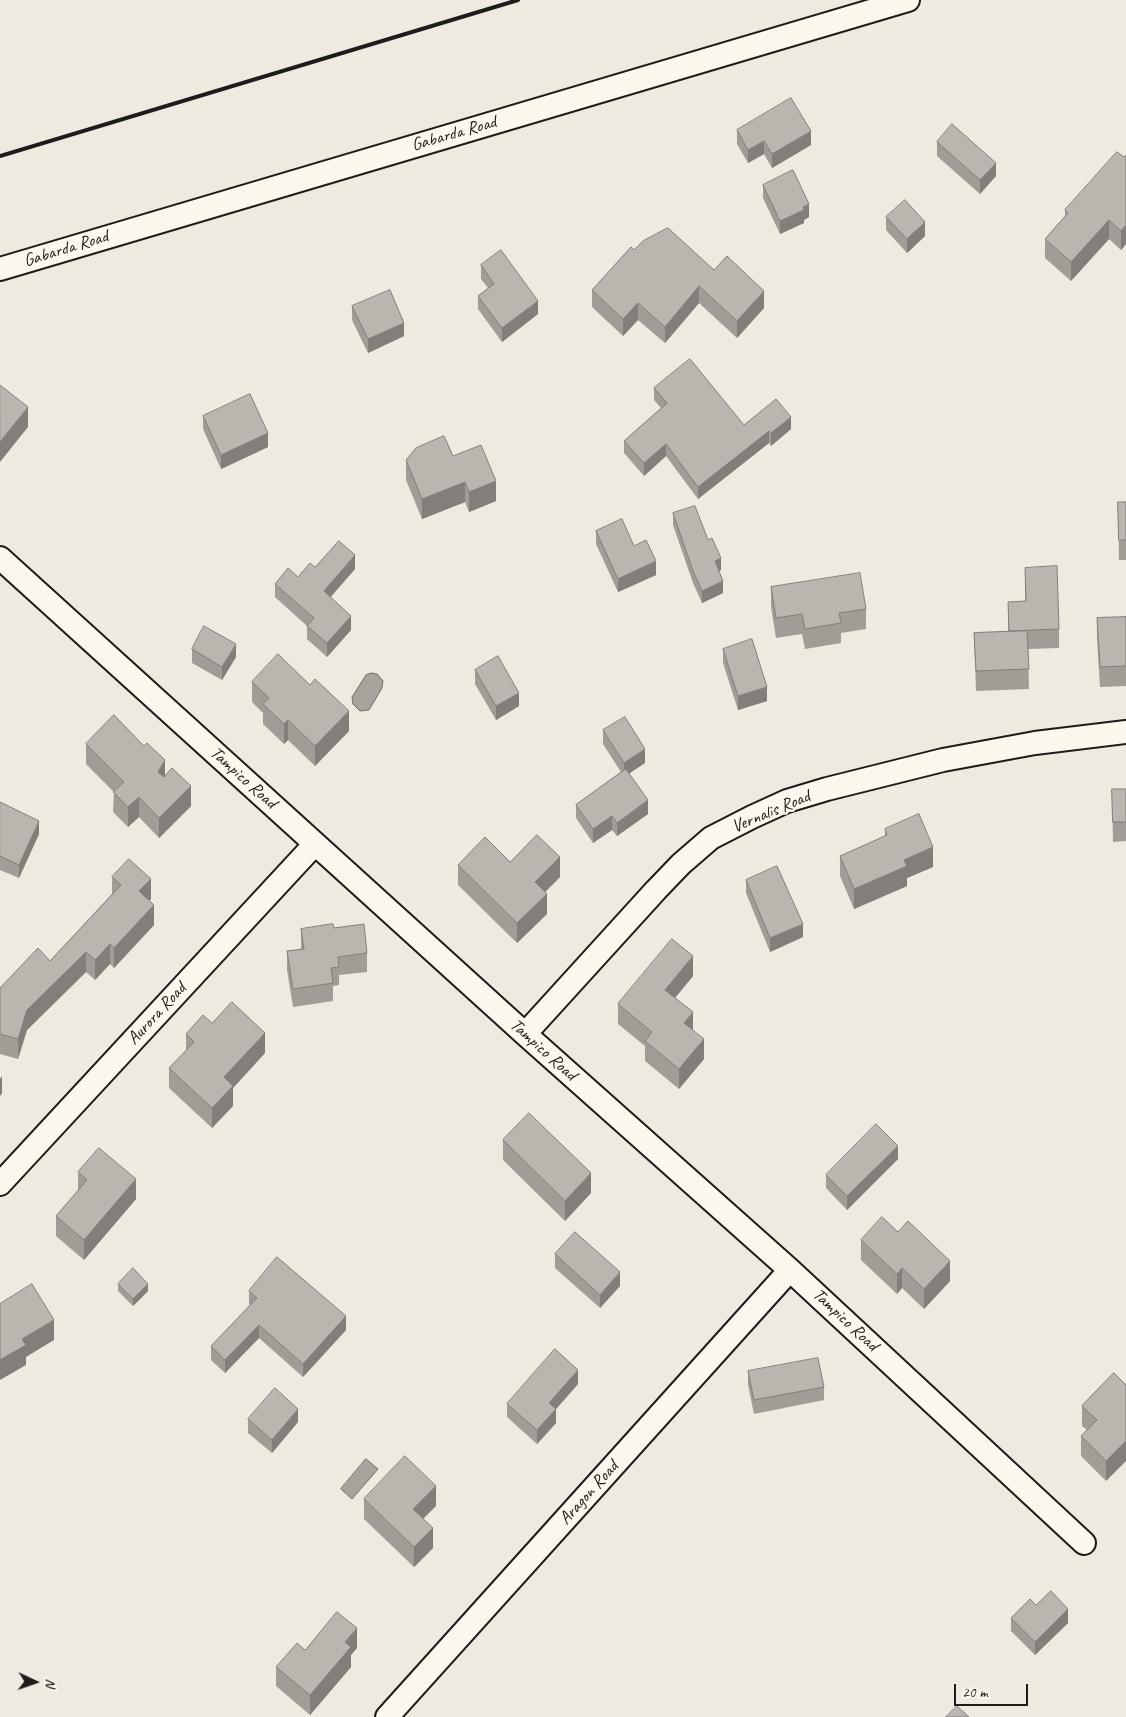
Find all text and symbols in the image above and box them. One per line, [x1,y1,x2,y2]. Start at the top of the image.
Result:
street label: Gabarda Road [409,112,499,156]
street label: Gabarda Road [21,226,111,272]
street label: Tampico Road [205,742,281,814]
street label: Vernalis Road [729,786,813,838]
street label: Aurora Road [123,979,191,1049]
street label: Tampico Road [505,1014,581,1086]
street label: Tampico Road [808,1284,882,1356]
street label: Aragon Road [555,1457,623,1529]
north arrow [10,1657,60,1707]
scale bar [956,1674,1030,1706]
text: N [42,1678,59,1688]
text: 20 m [962,1683,988,1702]

